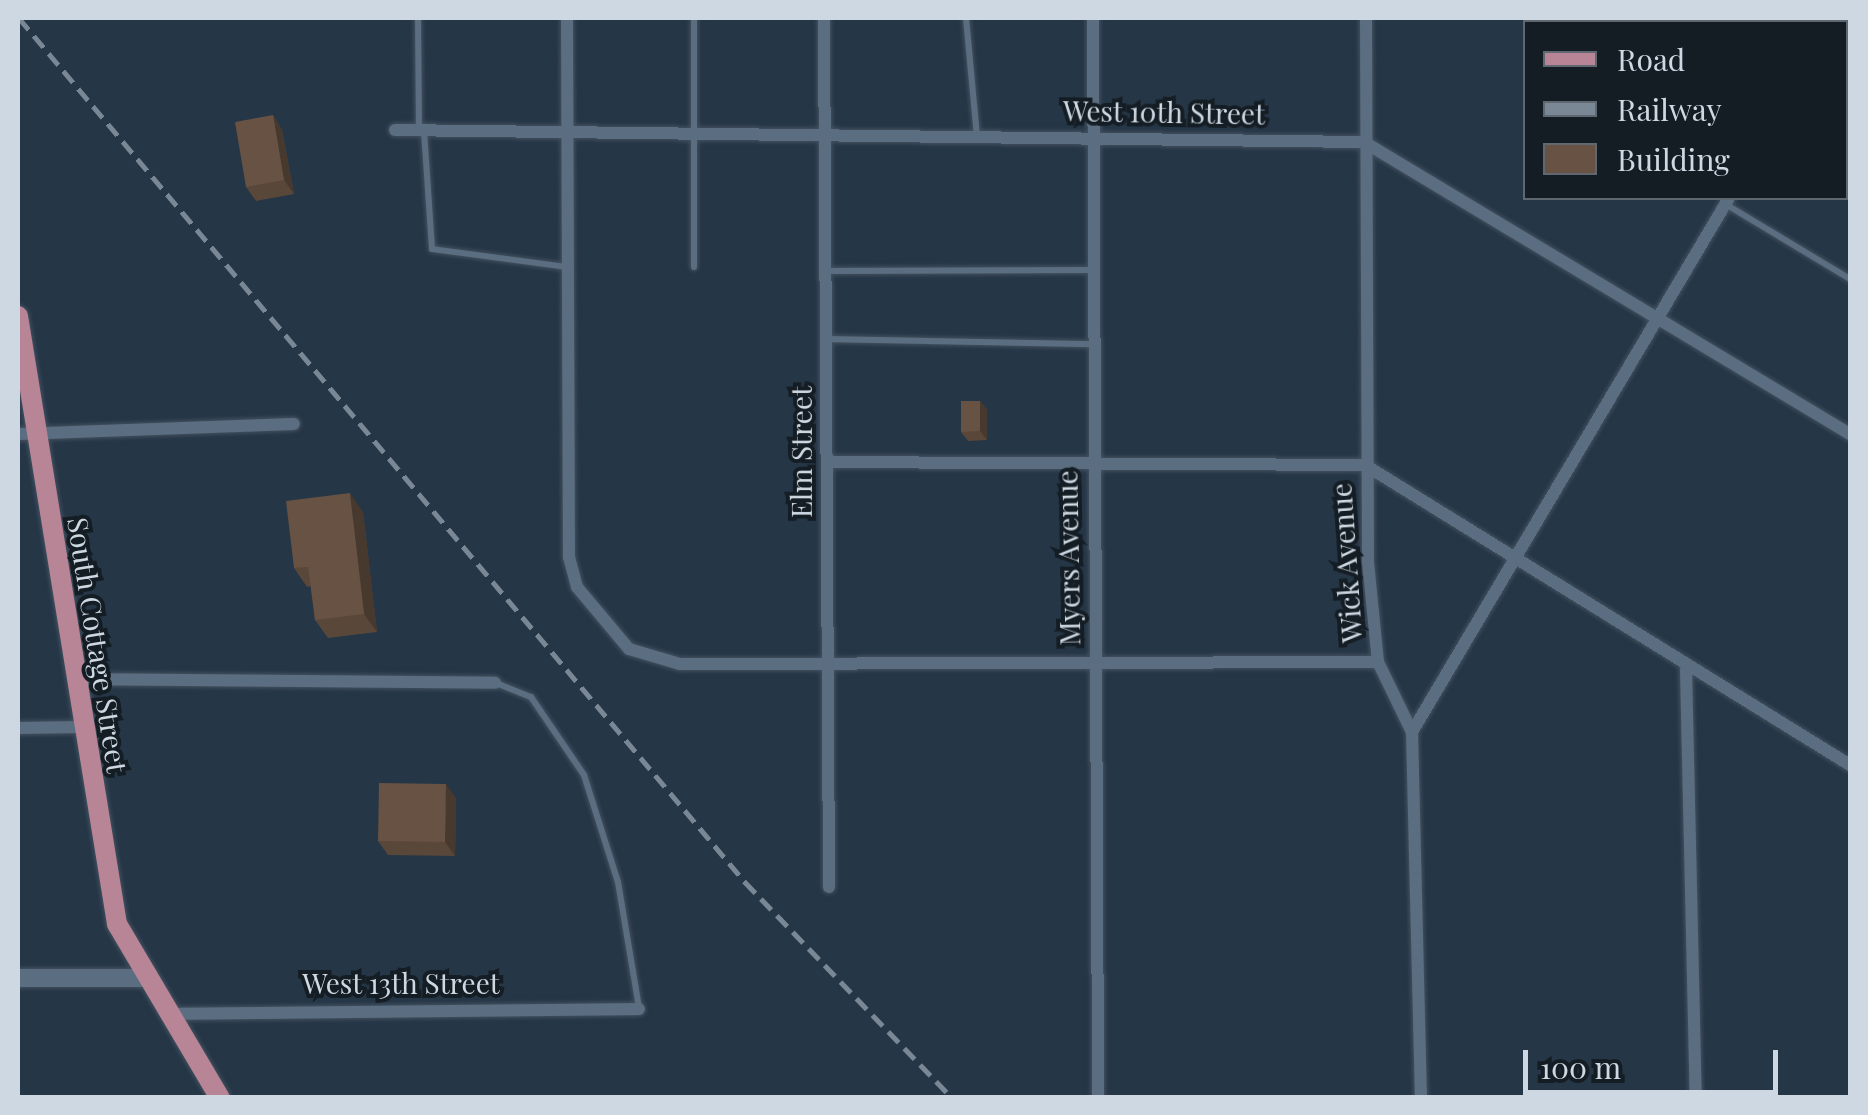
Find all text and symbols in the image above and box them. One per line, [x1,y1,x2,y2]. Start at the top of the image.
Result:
legend [1523,20,1848,200]
text: Road [1617,39,1685,79]
text: Railway [1617,89,1722,129]
street label: West 10th Street [1062,93,1266,131]
text: Building [1617,139,1730,179]
street label: Elm Street [784,386,818,518]
street label: Myers Avenue [1050,470,1086,646]
street label: Wick Avenue [1324,481,1368,645]
street label: South Cottage Street [61,515,135,775]
street label: West 13th Street [302,966,500,1000]
scale bar [1528,1030,1783,1092]
text: 100 m [1540,1047,1621,1087]

